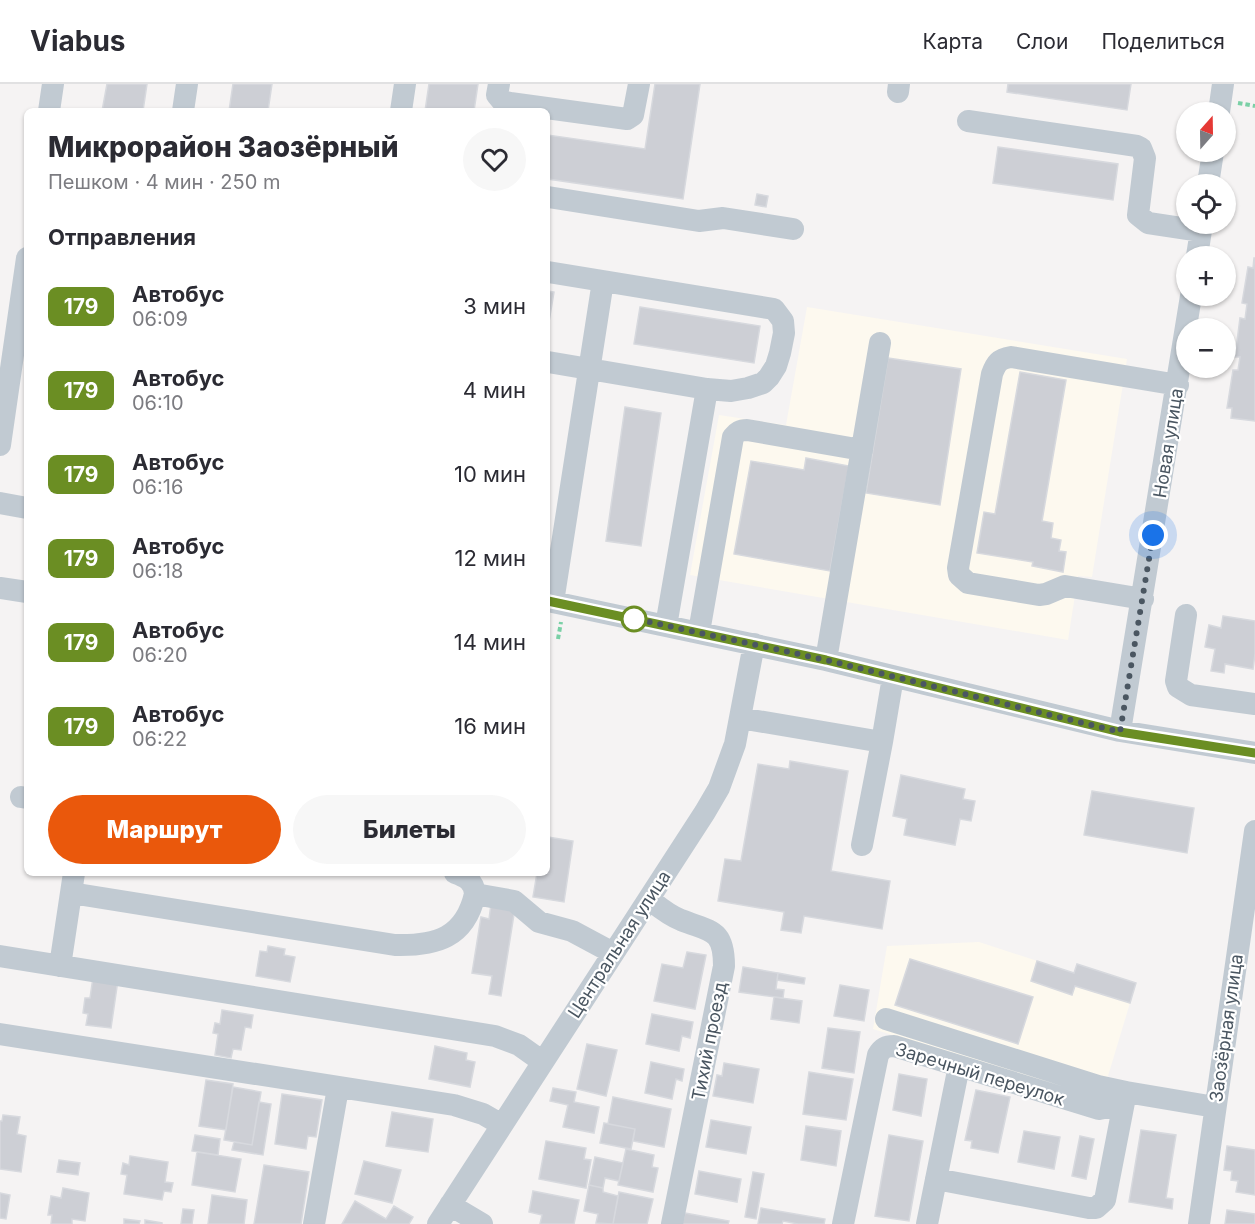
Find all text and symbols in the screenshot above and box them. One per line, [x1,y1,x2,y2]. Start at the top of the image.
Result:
text: Viabus [30,24,126,58]
text: Карта [923,29,983,54]
text: Слои [1016,29,1068,54]
text: Поделиться [1101,29,1225,54]
north arrow [1176,102,1236,162]
map controls [1176,102,1236,378]
button: heart [463,128,526,191]
text: Микрорайон Заозёрный [48,130,398,164]
text: Пешком · 4 мин · 250 m [48,170,281,194]
button: locate [1176,174,1236,234]
text: Отправления [48,224,196,250]
button: + [1176,246,1236,306]
text: Автобус [132,281,225,307]
text: 3 мин [463,293,526,319]
text: 179 [64,294,98,319]
text: 06:09 [132,307,188,331]
button: − [1176,318,1236,378]
text: Автобус [132,365,225,391]
text: 4 мин [463,377,526,403]
text: 179 [64,378,98,403]
street label: Новая улица [1149,387,1187,499]
text: 06:10 [132,391,184,415]
text: Автобус [132,449,225,475]
text: 10 мин [454,461,526,487]
text: 179 [64,462,98,487]
text: 06:16 [132,475,183,499]
your location [1138,520,1168,550]
text: Автобус [132,533,225,559]
text: 12 мин [454,545,526,571]
text: 179 [64,546,98,571]
text: 06:18 [132,559,183,583]
unlabelled marker [621,606,647,632]
text: Автобус [132,617,225,643]
text: 14 мин [454,629,526,655]
text: 179 [64,630,98,655]
text: 06:20 [132,643,188,667]
text: Автобус [132,701,225,727]
text: 16 мин [454,713,526,739]
text: 179 [64,714,98,739]
text: 06:22 [132,727,187,751]
button: Маршрут [48,795,281,864]
button: Билеты [293,795,526,864]
street label: Центральная улица [564,866,674,1022]
street label: Заозёрная улица [1205,953,1247,1103]
street label: Тихий проезд [687,980,731,1102]
street label: Заречный переулок [893,1038,1067,1110]

